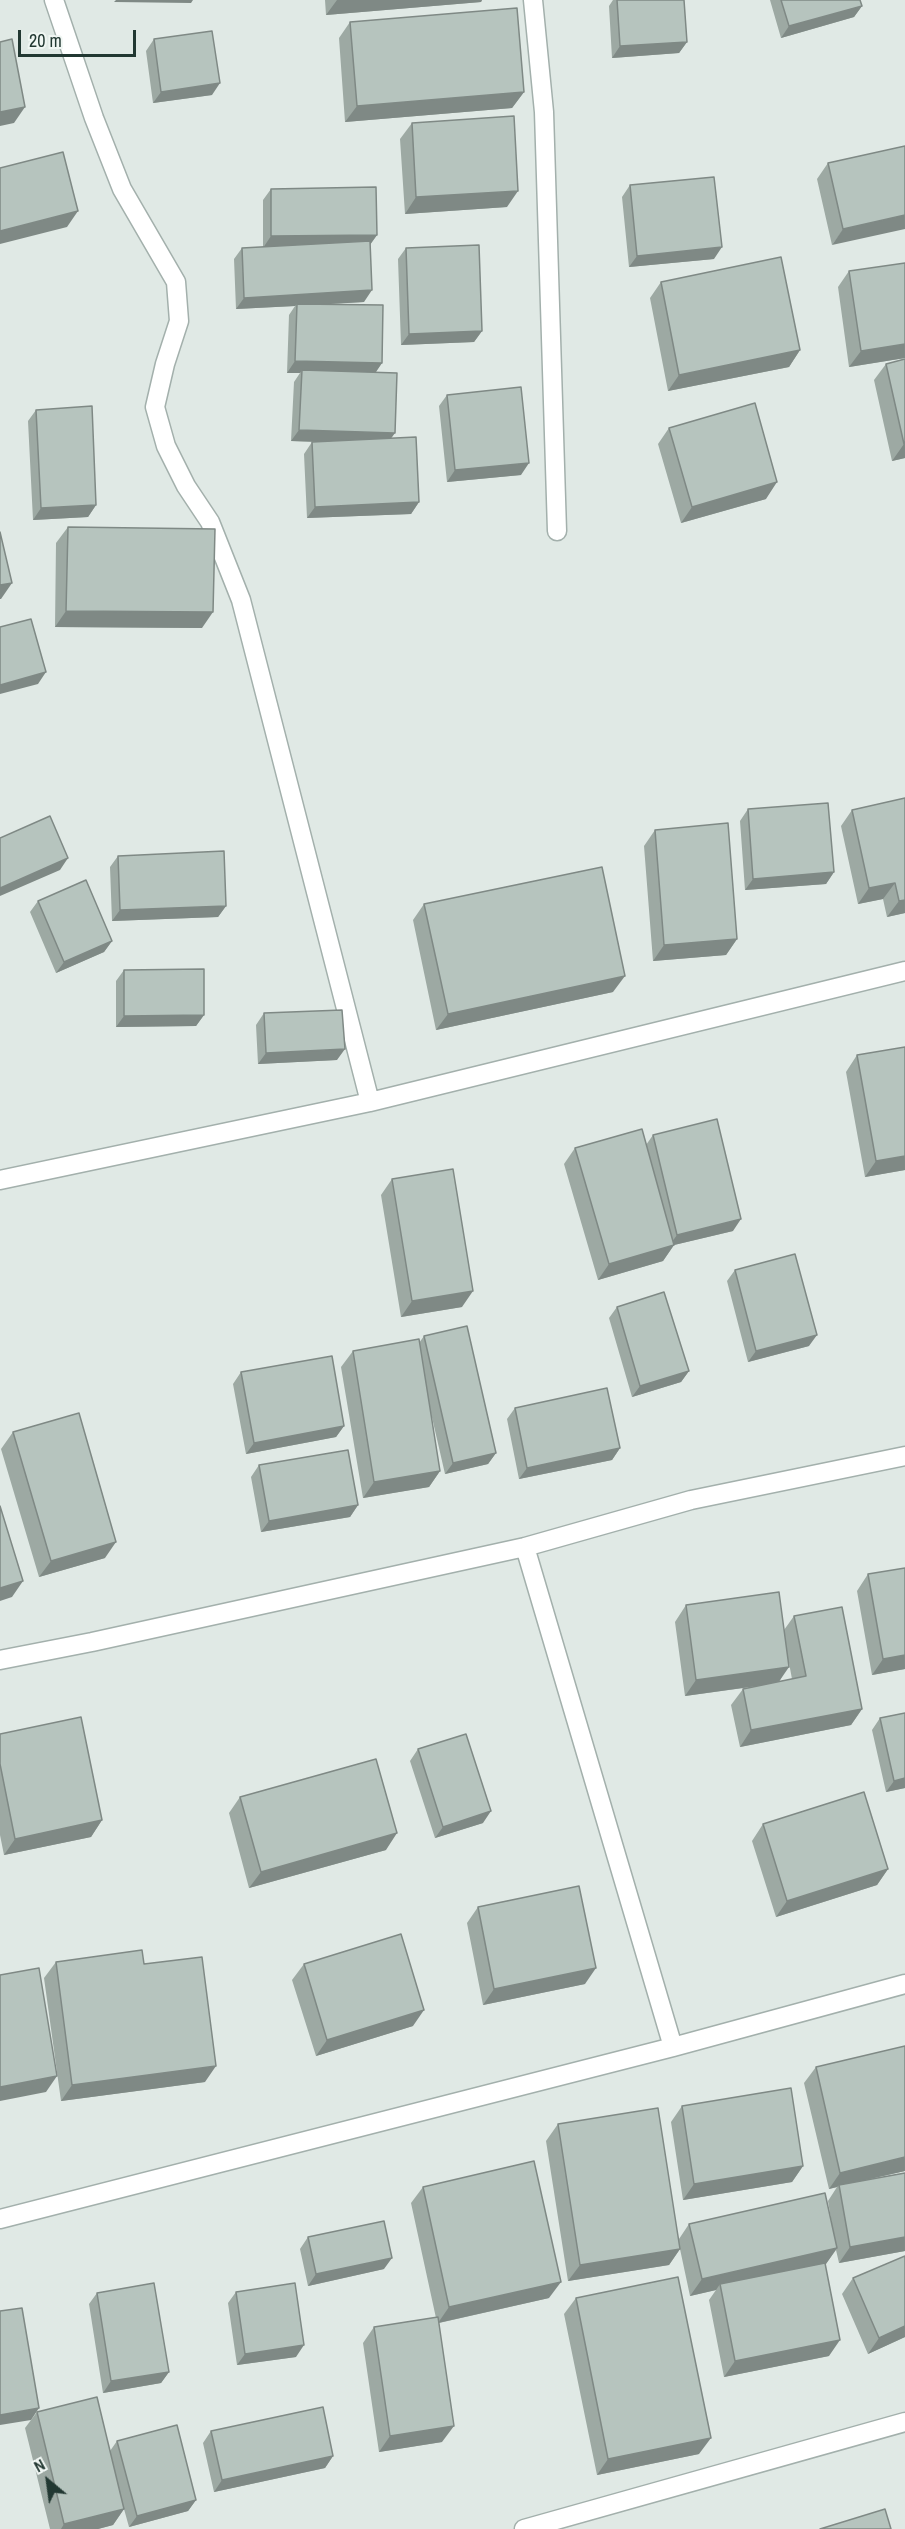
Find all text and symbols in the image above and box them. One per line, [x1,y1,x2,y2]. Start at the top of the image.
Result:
scale bar [21,18,140,56]
text: 20 m [29,28,62,53]
north arrow [18,2451,78,2511]
text: N [30,2453,49,2477]

